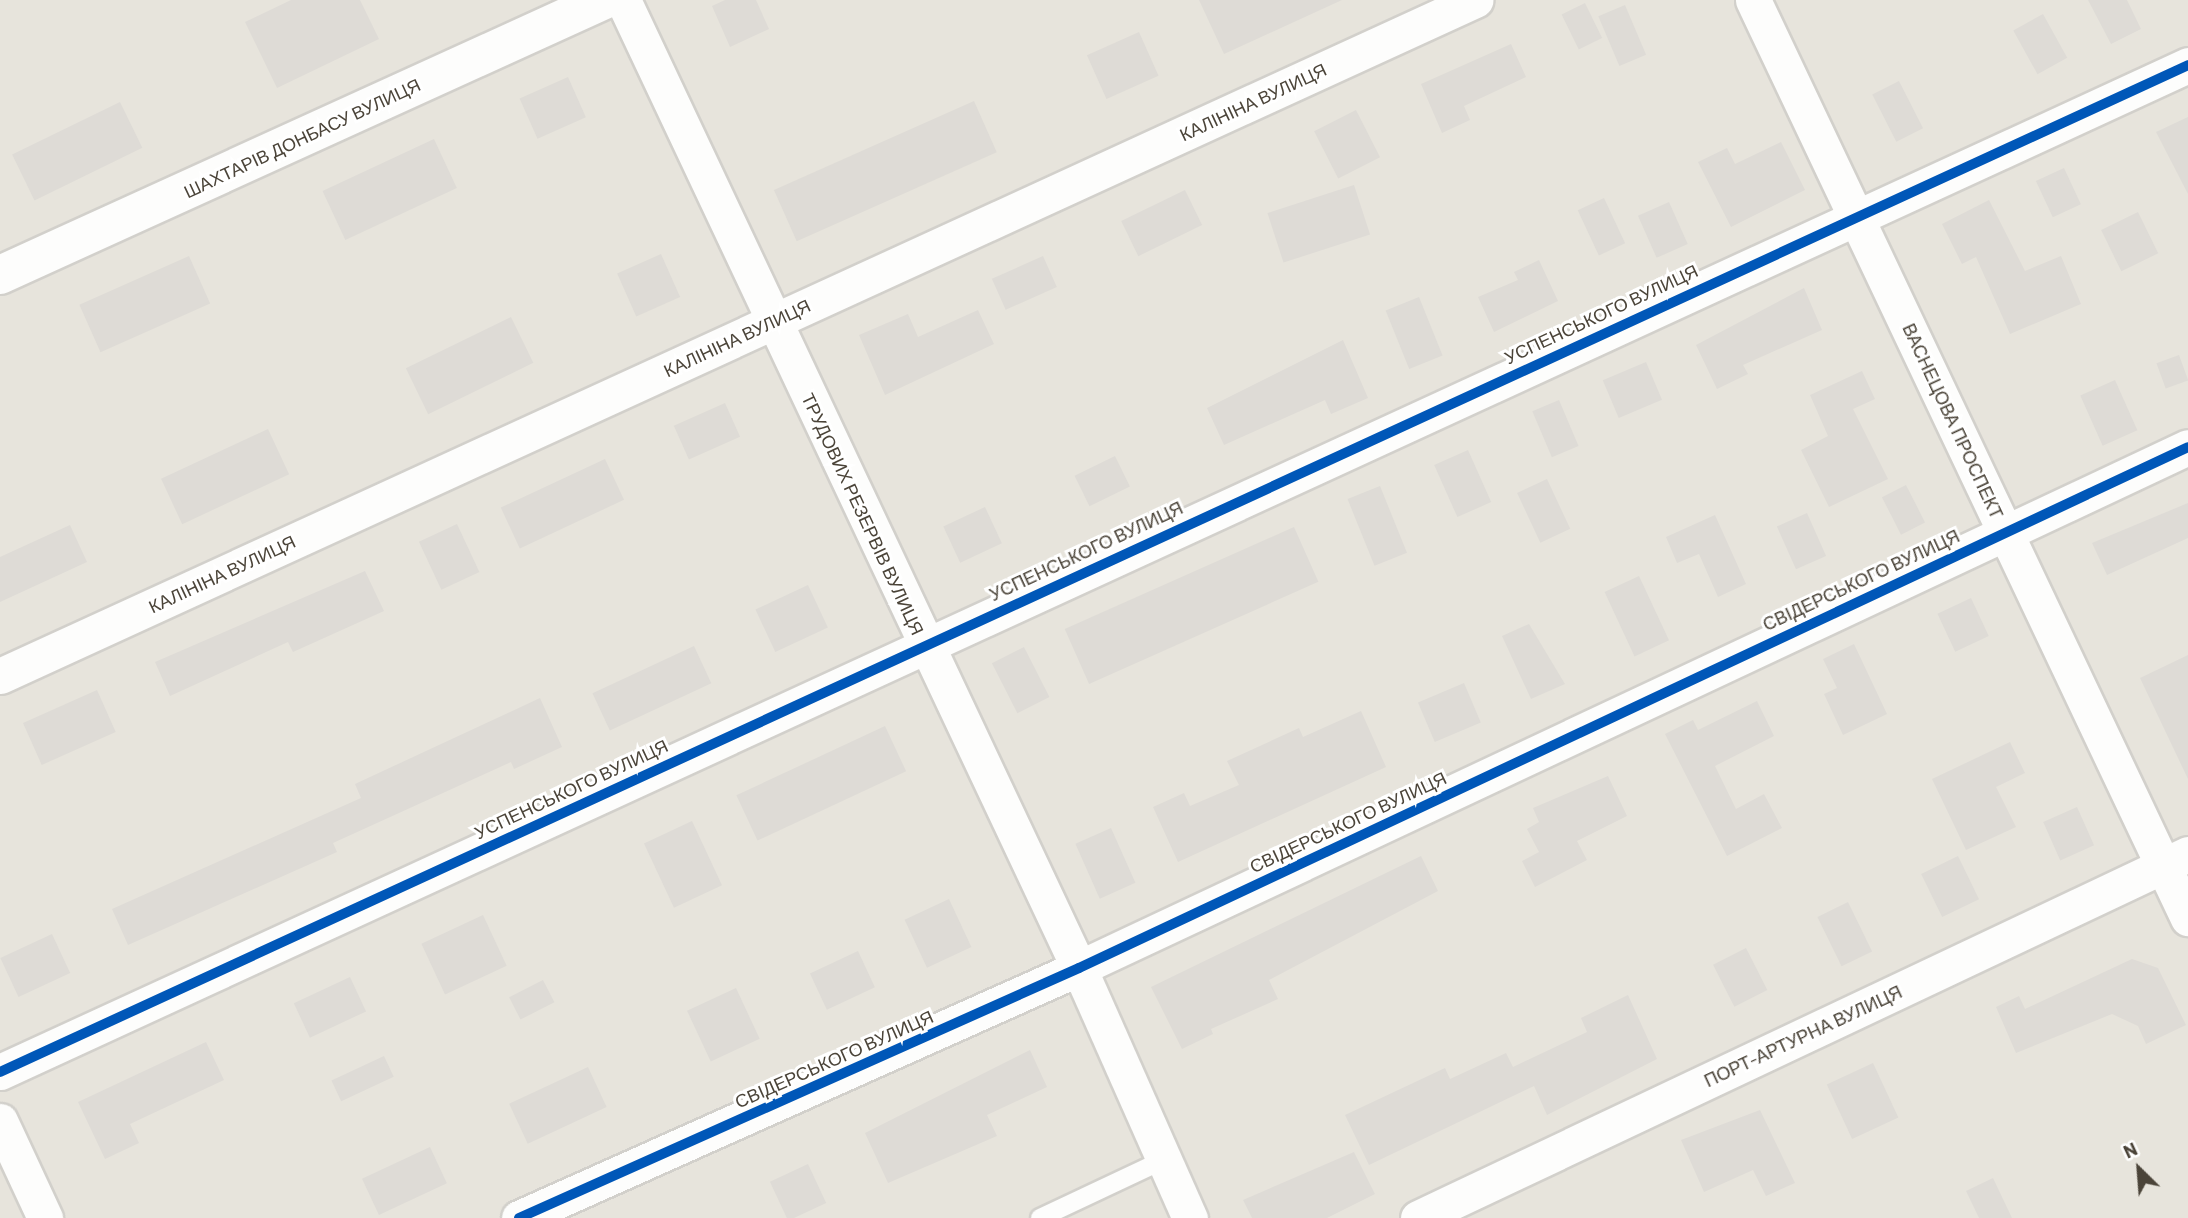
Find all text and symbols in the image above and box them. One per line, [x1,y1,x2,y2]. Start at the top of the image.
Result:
street label: КАЛІНІНА ВУЛИЦЯ [1176,58,1330,146]
street label: ШАХТАРІВ ДОНБАСУ ВУЛИЦЯ [180,74,424,202]
street label: УСПЕНСЬКОГО ВУЛИЦЯ [1501,260,1701,368]
street label: КАЛІНІНА ВУЛИЦЯ [660,294,814,382]
street label: ВАСНЕЦОВА ПРОСПЕКТ [1898,320,2008,522]
street label: ТРУДОВИХ РЕЗЕРВІВ ВУЛИЦЯ [797,390,929,638]
street label: УСПЕНСЬКОГО ВУЛИЦЯ [986,497,1186,605]
street label: СВІДЕРСЬКОГО ВУЛИЦЯ [1759,525,1963,635]
street label: КАЛІНІНА ВУЛИЦЯ [145,530,299,618]
street label: УСПЕНСЬКОГО ВУЛИЦЯ [471,735,671,843]
street label: СВІДЕРСЬКОГО ВУЛИЦЯ [1246,767,1450,877]
street label: ПОРТ-АРТУРНА ВУЛИЦЯ [1701,981,1905,1091]
street label: СВІДЕРСЬКОГО ВУЛИЦЯ [732,1005,936,1113]
north arrow [2104,1134,2174,1204]
text: N [2119,1136,2140,1163]

